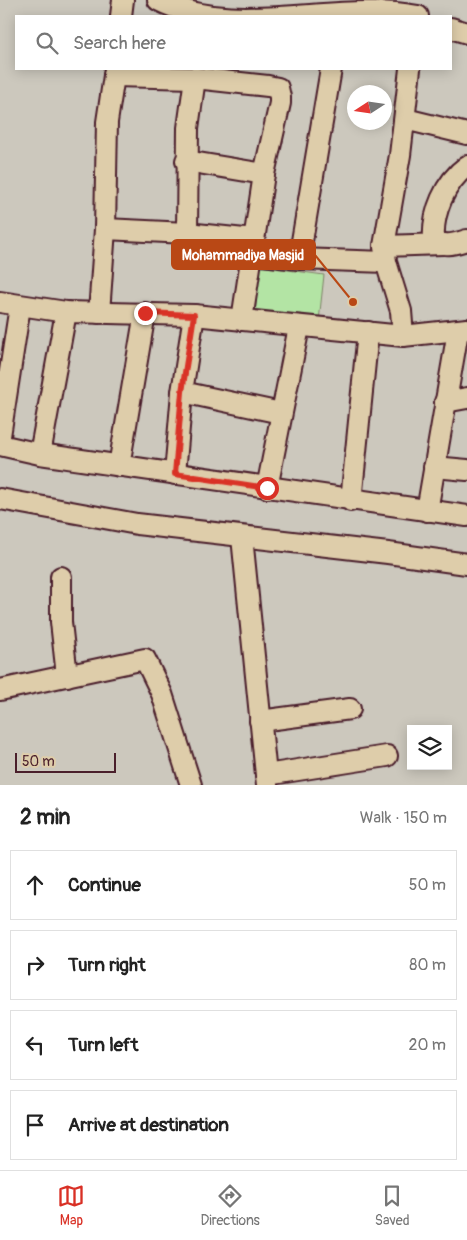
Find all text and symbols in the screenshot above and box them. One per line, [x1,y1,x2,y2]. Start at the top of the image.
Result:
search box [15,15,452,70]
icon: search [33,29,61,57]
text: Search here [73,31,166,55]
north arrow [347,85,392,130]
callout: Mohammadiya Masjid [172,240,315,269]
text: Mohammadiya Masjid [182,247,304,264]
route end [134,302,157,325]
route start [256,477,279,500]
map controls [407,725,452,770]
button: layers [407,725,452,770]
scale bar [15,750,116,773]
text: 50 m [22,753,55,770]
text: 2 min [20,804,70,831]
text: Walk · 150 m [360,808,447,828]
icon: ahead [21,871,49,899]
text: Continue [68,873,141,897]
text: 50 m [409,875,446,895]
icon: right [21,951,49,979]
text: Turn right [68,953,146,977]
text: 80 m [409,955,446,975]
icon: left [21,1031,49,1059]
text: Turn left [68,1033,138,1057]
text: 20 m [408,1035,446,1055]
icon: arrive [21,1111,49,1139]
text: Arrive at destination [68,1113,229,1137]
tab: Map [57,1182,85,1229]
tab: Directions [200,1182,260,1229]
tab: Saved [375,1182,410,1229]

